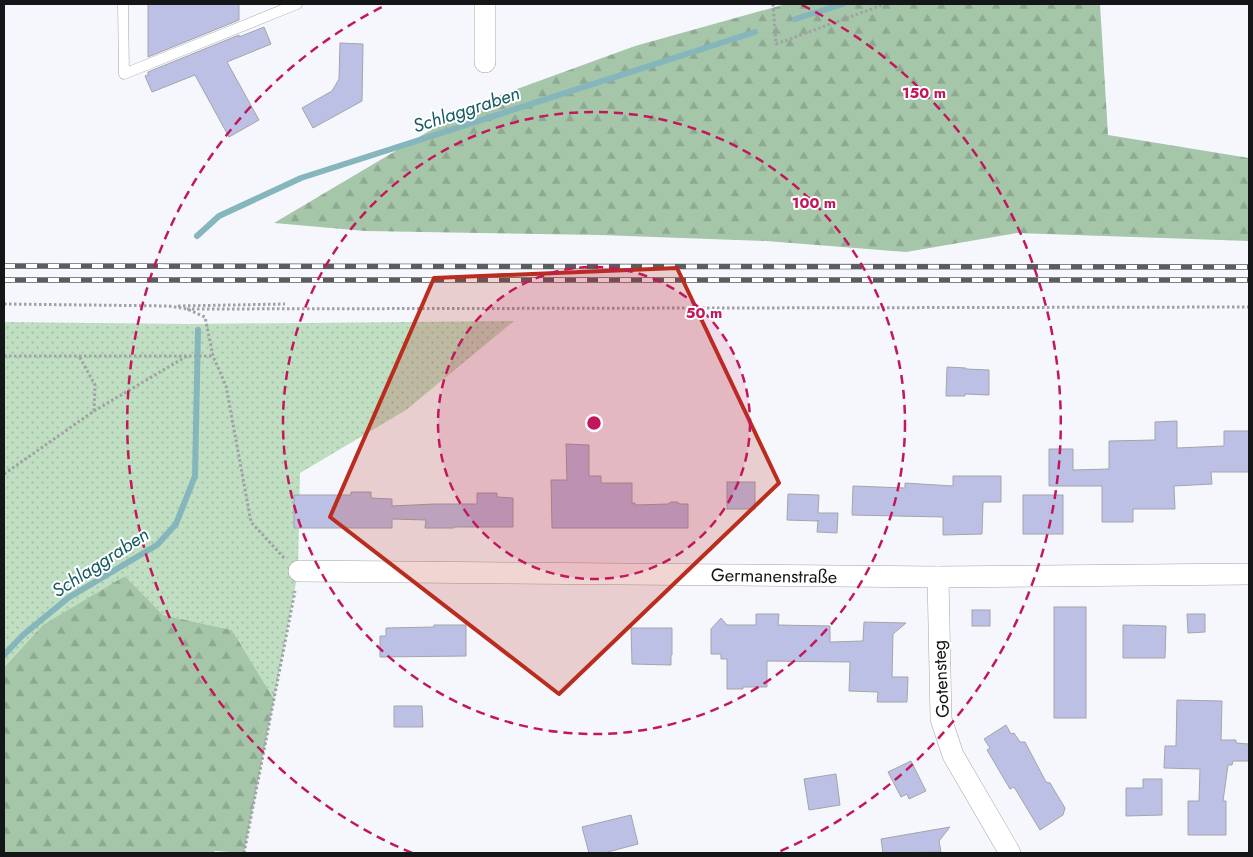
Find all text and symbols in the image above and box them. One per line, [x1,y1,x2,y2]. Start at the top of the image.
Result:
water label: Schlaggraben [409,80,523,139]
text: 150 m [902,82,946,104]
text: 100 m [792,192,836,214]
text: 50 m [686,302,722,324]
centre of rings [585,414,603,432]
water label: Schlaggraben [46,521,154,604]
street label: Germanenstraße [711,562,837,590]
street label: Gotensteg [926,639,956,719]

